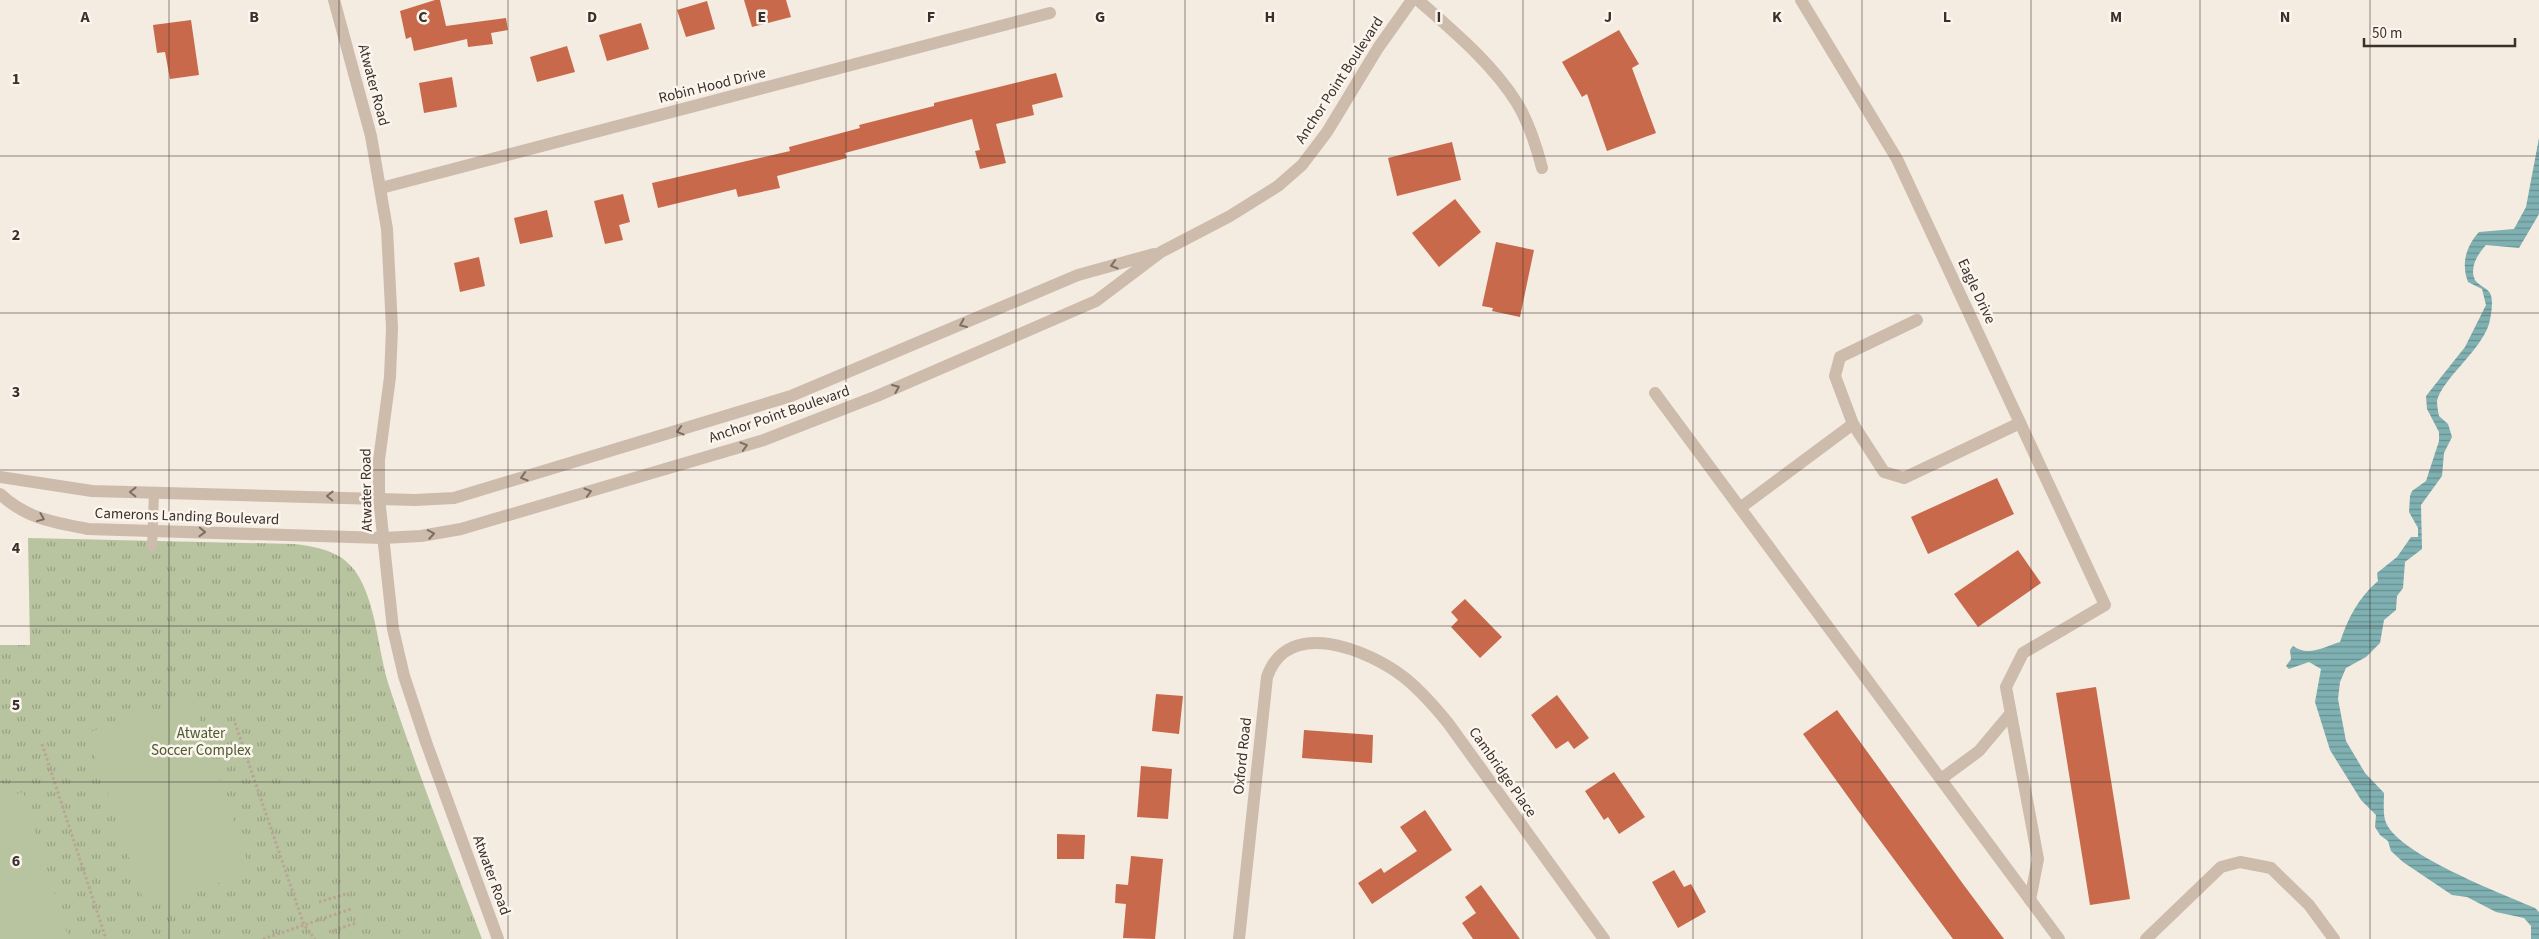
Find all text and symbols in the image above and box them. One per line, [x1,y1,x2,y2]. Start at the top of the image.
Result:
text: A [79,6,90,28]
text: B [249,6,259,28]
text: C [418,6,428,28]
text: D [587,6,597,28]
text: E [758,6,766,28]
text: F [927,6,935,28]
text: G [1095,6,1105,28]
text: H [1265,6,1275,28]
text: I [1437,6,1441,28]
text: J [1604,6,1612,28]
text: K [1772,6,1782,28]
text: L [1943,6,1951,28]
text: M [2110,6,2122,28]
text: N [2280,6,2290,28]
street label: Anchor Point Boulevard [1290,12,1389,148]
scale bar [2364,15,2515,47]
text: 50 m [2372,23,2402,44]
street label: Atwater Road [353,42,394,128]
street label: Robin Hood Drive [656,62,768,109]
text: 1 [12,68,20,90]
text: 2 [12,224,20,246]
street label: Eagle Drive [1952,255,2001,327]
one-way arrow [1110,259,1118,270]
one-way arrow [959,318,968,329]
street label: Anchor Point Boulevard [706,380,853,448]
text: 3 [12,381,20,403]
one-way arrow [891,383,899,393]
one-way arrow [677,425,685,435]
one-way arrow [739,441,747,451]
street label: Atwater Road [355,448,378,532]
one-way arrow [521,471,529,481]
one-way arrow [129,486,137,497]
one-way arrow [583,487,592,497]
one-way arrow [326,491,334,502]
street label: Camerons Landing Boulevard [94,503,280,530]
one-way arrow [36,512,45,523]
one-way arrow [198,527,206,538]
one-way arrow [427,530,436,540]
text: 4 [12,537,21,559]
text: 5 [12,694,20,716]
street label: Oxford Road [1228,716,1257,796]
park label: Atwater Soccer Complex [151,723,251,761]
street label: Cambridge Place [1464,723,1542,822]
street label: Atwater Road [467,832,516,918]
text: 6 [12,850,20,872]

